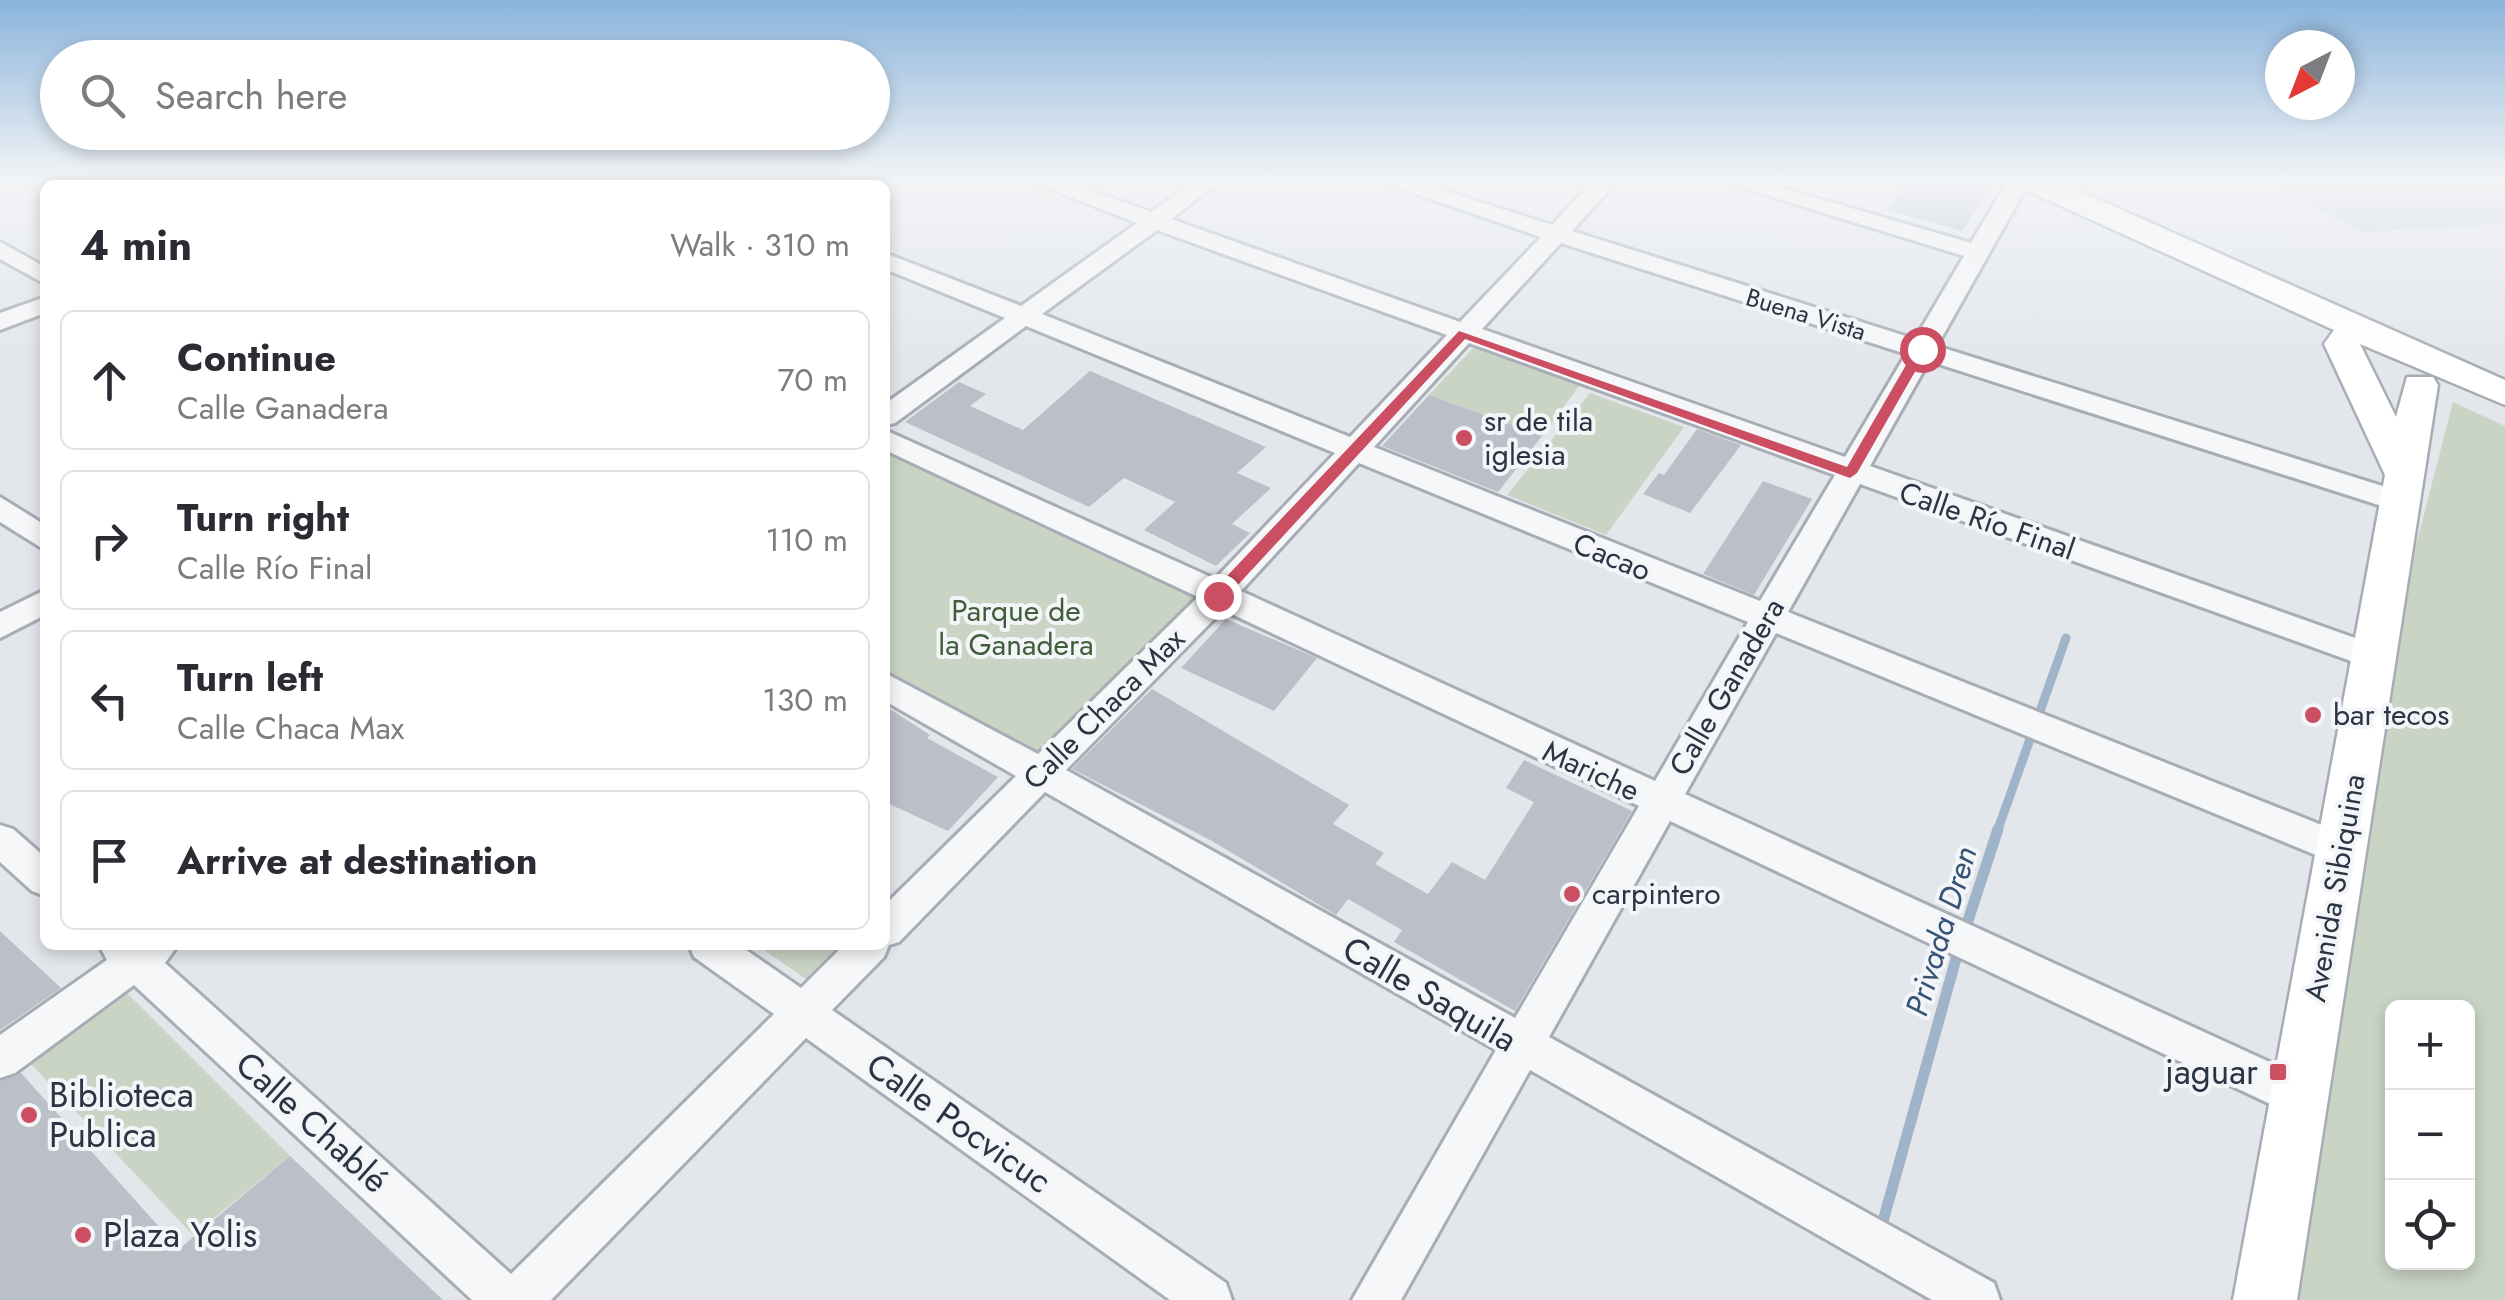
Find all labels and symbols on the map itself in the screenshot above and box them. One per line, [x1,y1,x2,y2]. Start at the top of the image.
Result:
north arrow [2265,30,2355,120]
street label: Buena Vista [1742,279,1870,349]
route start [1900,327,1946,373]
place label: sr de tila iglesia [1484,399,1593,476]
marker: sr de tila iglesia [1453,427,1475,449]
street label: Calle Río Final [1894,470,2081,571]
street label: Cacao [1567,522,1657,591]
route end [1196,574,1242,620]
park label: Parque de la Ganadera [938,589,1094,666]
street label: Calle Ganadera [1658,590,1795,783]
street label: Calle Chaca Max [1013,618,1194,799]
place label: bar tecos [2333,693,2449,736]
marker: bar tecos [2302,704,2324,726]
street label: Mariche [1536,729,1647,812]
street label: Avenida Sibiquina [2293,771,2376,1005]
water label: Privada Dren [1893,841,1989,1021]
place label: carpintero [1592,872,1721,915]
marker: carpintero [1561,883,1583,905]
street label: Calle Saquila [1334,924,1526,1064]
street label: Calle Chablé [224,1040,400,1204]
street label: Calle Pocvicuc [856,1041,1062,1205]
place label: jaguar [2162,1047,2258,1097]
marker: jaguar [2267,1061,2289,1083]
place label: Biblioteca Publica [49,1070,194,1160]
marker: Biblioteca Publica [18,1104,40,1126]
place label: Plaza Yolis [103,1210,257,1260]
marker: Plaza Yolis [72,1224,94,1246]

